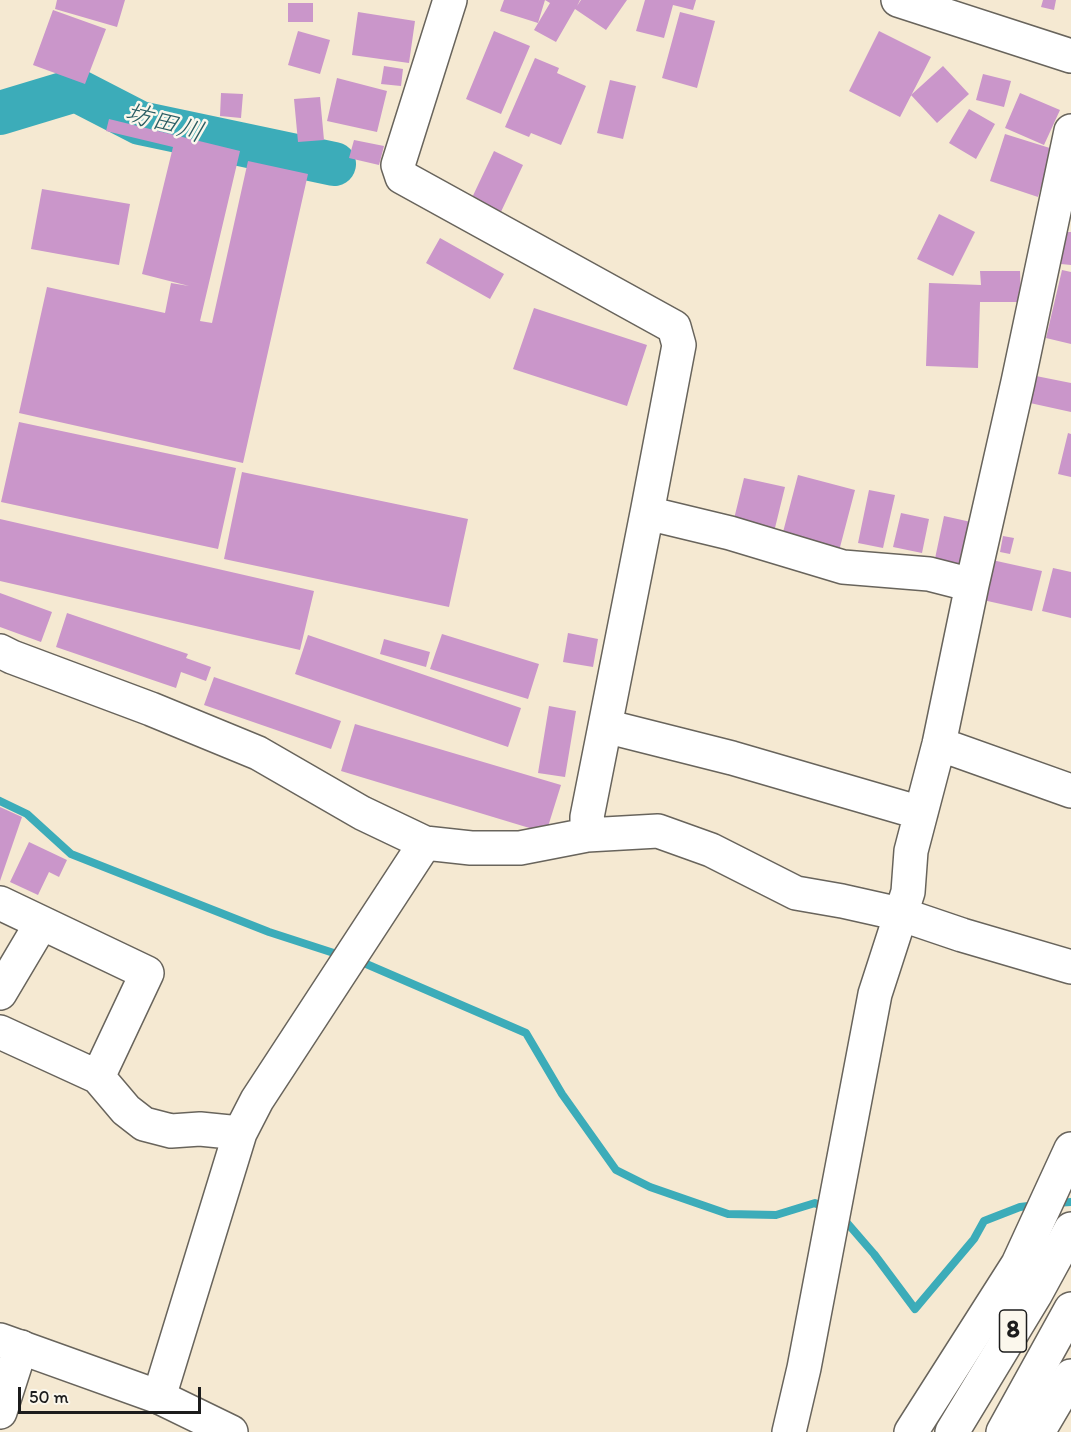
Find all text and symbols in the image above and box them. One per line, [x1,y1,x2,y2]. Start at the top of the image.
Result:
water label: 坊田川 [121,97,207,151]
road number: 8 [1000,1310,1026,1352]
scale bar [21,1375,204,1413]
text: 50 m [29,1386,69,1408]

